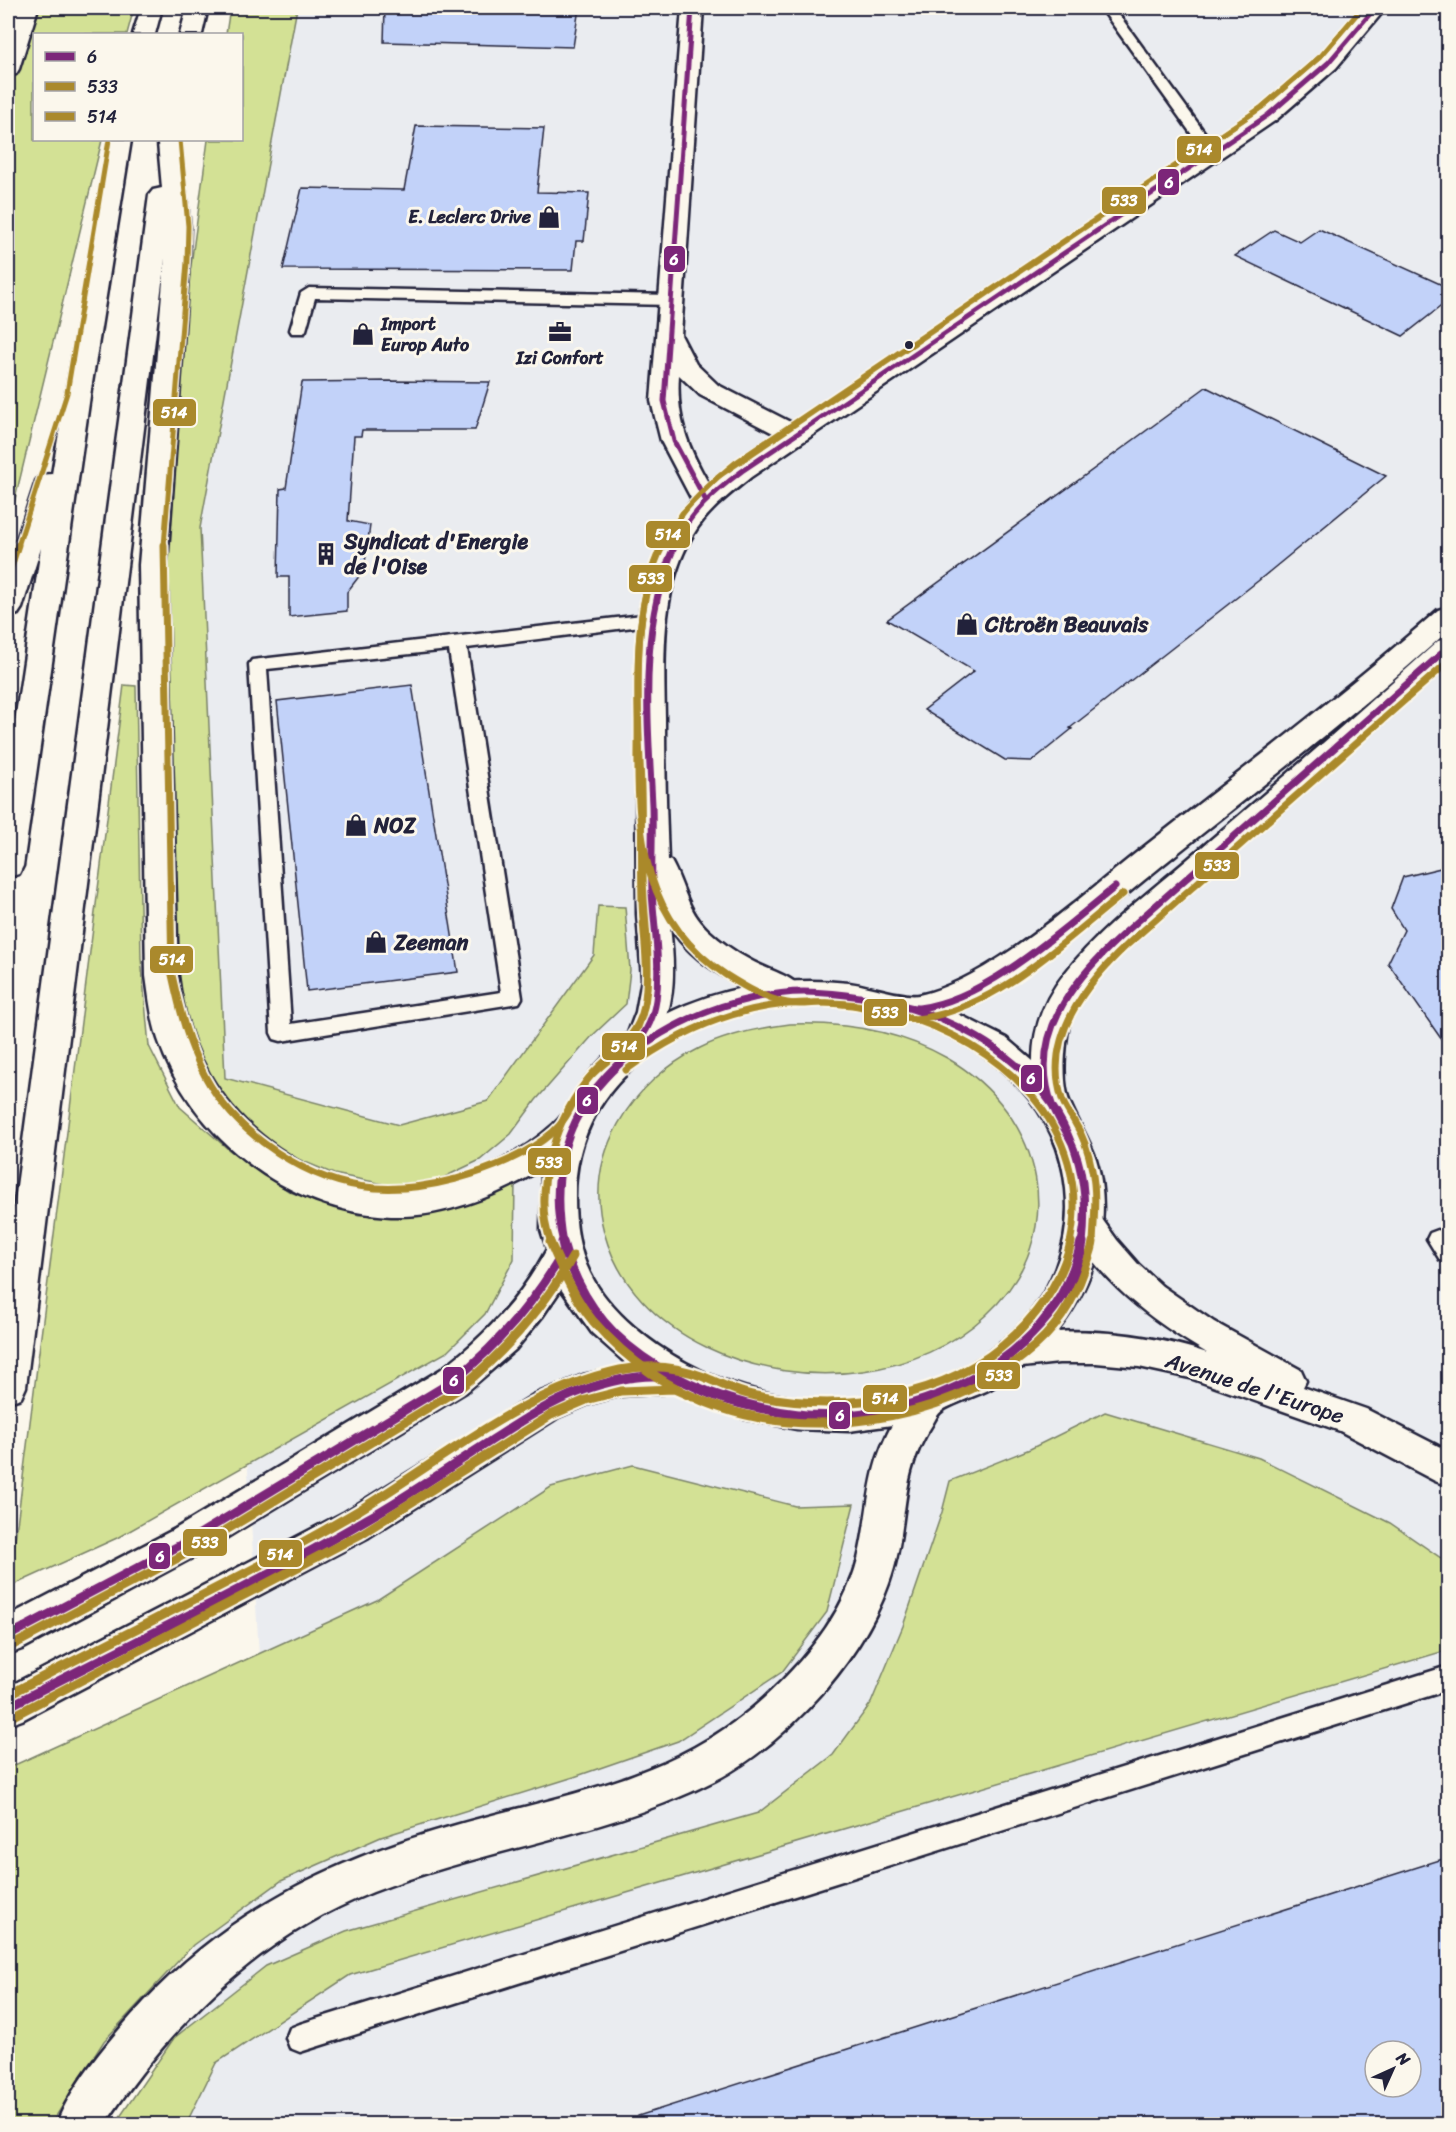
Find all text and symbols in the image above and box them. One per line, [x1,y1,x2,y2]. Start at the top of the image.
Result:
legend [33,33,243,141]
text: 6 [87,41,97,73]
text: 533 [87,71,118,103]
text: 514 [87,101,117,133]
line badge: 514 [1176,135,1222,164]
text: 514 [1186,135,1212,164]
line badge: 6 [1157,168,1180,196]
text: 6 [1163,168,1174,197]
line badge: 533 [1101,186,1147,215]
text: 533 [1110,186,1138,215]
place label: E. Leclerc Drive [408,201,532,233]
shop icon: E. Leclerc Drive [536,204,562,230]
line badge: 6 [663,245,686,273]
text: 6 [668,245,679,274]
place label: Import Europ Auto [380,308,470,361]
office icon: Izi Confort [547,319,573,345]
shop icon: Import Europ Auto [350,321,376,347]
unlabelled marker [903,339,915,351]
place label: Izi Confort [515,342,604,374]
line badge: 514 [152,398,197,427]
text: 514 [161,398,187,427]
line badge: 514 [645,520,691,549]
text: 514 [655,520,681,549]
place label: Syndicat d'Energie de l'Oise [343,522,529,586]
building icon: Syndicat d'Energie de l'Oise [313,541,339,567]
line badge: 533 [628,564,673,593]
text: 533 [637,564,665,593]
place label: Citroën Beauvais [984,605,1149,644]
shop icon: Citroën Beauvais [954,611,980,637]
place label: NOZ [373,806,417,845]
shop icon: NOZ [343,812,369,838]
line badge: 533 [1194,851,1240,880]
text: 533 [1203,851,1231,880]
place label: Zeeman [393,923,469,962]
shop icon: Zeeman [363,929,389,955]
line badge: 514 [149,945,194,974]
text: 514 [159,945,185,974]
line badge: 533 [863,998,908,1027]
text: 533 [871,998,899,1027]
line badge: 514 [601,1032,646,1061]
text: 514 [611,1032,637,1061]
line badge: 6 [1020,1064,1043,1093]
text: 6 [1025,1064,1036,1093]
line badge: 6 [576,1086,599,1115]
text: 6 [581,1086,592,1115]
line badge: 533 [527,1147,572,1176]
text: 533 [535,1148,563,1177]
street label: Avenue de l'Europe [1160,1340,1349,1435]
line badge: 533 [976,1361,1021,1390]
text: 533 [985,1361,1013,1390]
line badge: 6 [442,1366,465,1395]
text: 6 [448,1366,459,1395]
line badge: 514 [862,1384,908,1413]
text: 514 [872,1384,898,1413]
line badge: 6 [828,1401,851,1430]
text: 6 [834,1401,845,1430]
line badge: 533 [182,1528,228,1557]
text: 533 [191,1528,219,1557]
line badge: 514 [258,1539,303,1568]
text: 514 [267,1540,293,1569]
line badge: 6 [148,1542,171,1570]
text: 6 [154,1542,165,1571]
north arrow [1363,2039,1423,2099]
text: N [1388,2044,1418,2074]

